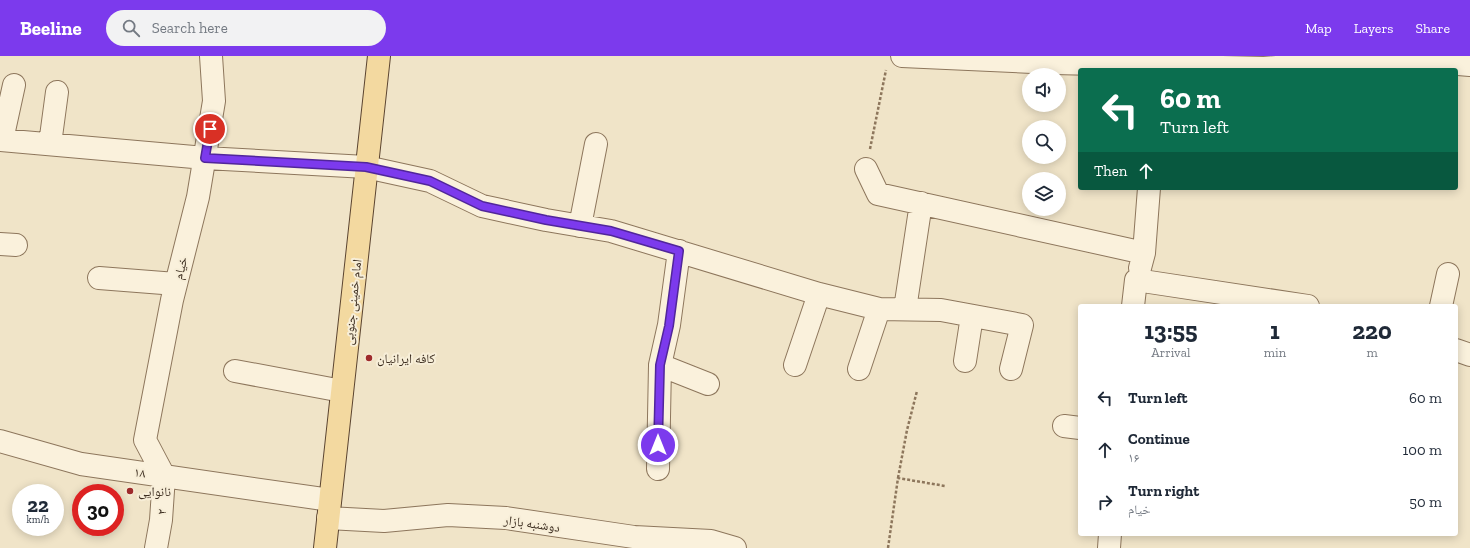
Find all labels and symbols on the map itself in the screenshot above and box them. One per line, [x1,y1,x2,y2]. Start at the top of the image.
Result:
pin [193,112,227,146]
street label: خیام [170,255,191,281]
street label: امام خمینی جنوبی [341,258,365,346]
place label: کافه ایرانیان [377,351,436,367]
marker: کافه ایرانیان [364,353,374,363]
position arrow [637,424,679,466]
street label: ۱۸ [133,464,147,481]
speed limit sign: 30 [72,484,124,536]
place label: نانوایی [138,484,171,500]
marker: نانوایی [125,486,135,496]
street label: ۲ [154,508,169,516]
street label: دوشنبه بازار [502,512,561,536]

